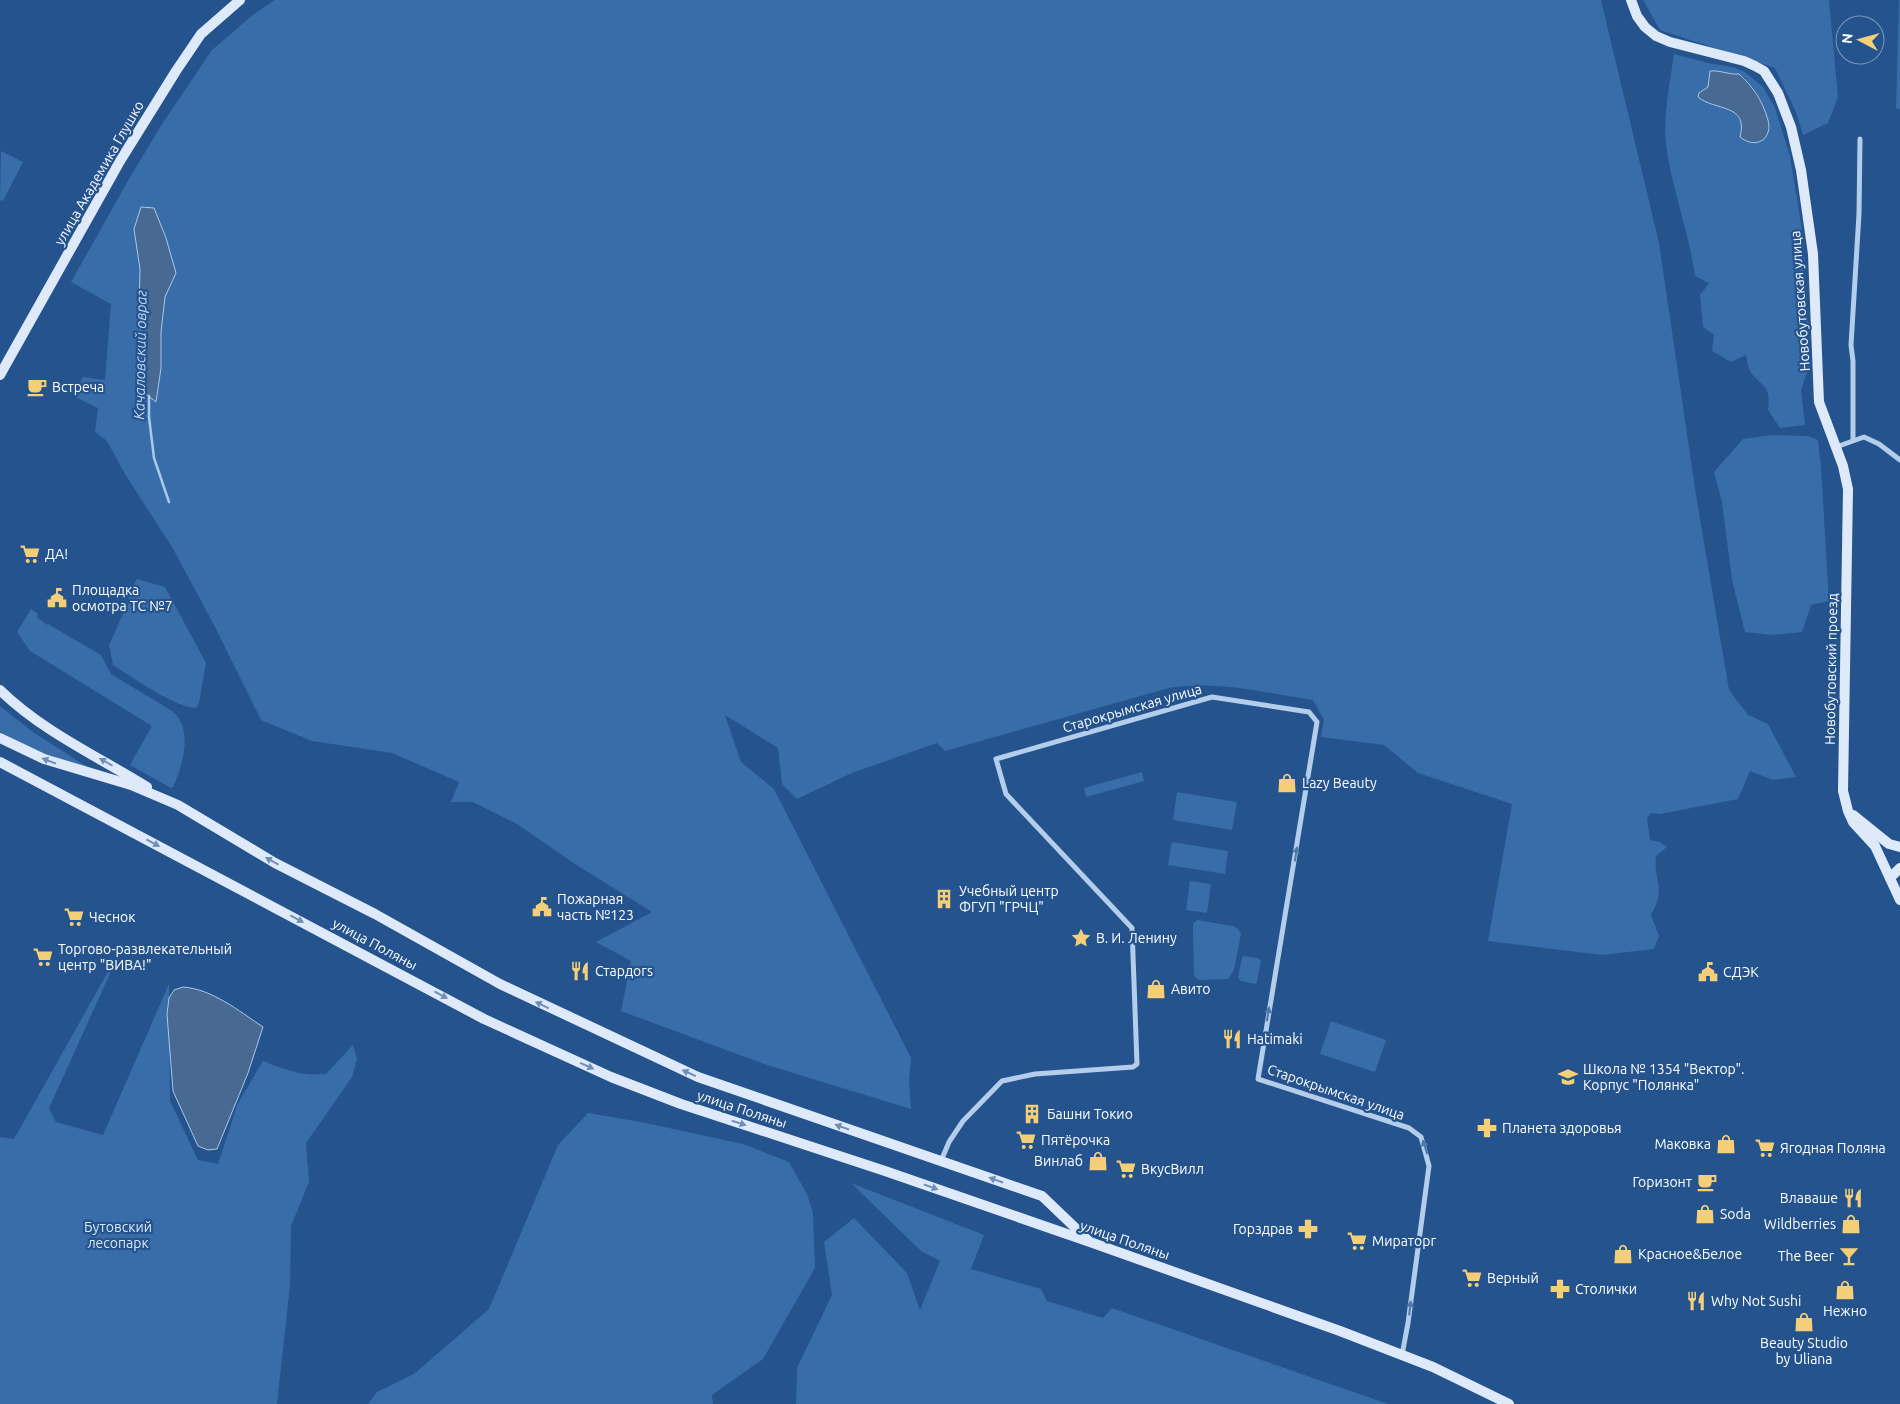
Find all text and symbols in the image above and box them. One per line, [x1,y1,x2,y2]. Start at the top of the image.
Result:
north arrow [1835,15,1885,65]
text: N [1839,33,1856,45]
street label: улица Академика Глушко [51,98,147,248]
street label: Новобутовская улица [1787,230,1813,372]
water label: Качаловский овраг [130,290,150,420]
cafe icon: Встреча [26,376,48,398]
place label: Встреча [52,379,104,395]
supermarket icon: ДА! [19,543,41,565]
place label: ДА! [45,546,68,562]
place label: Площадка осмотра ТС №7 [72,582,173,614]
public building icon: Площадка осмотра ТС №7 [46,587,68,609]
street label: Новобутовский проезд [1822,593,1840,745]
street label: Старокрымская улица [1061,680,1203,736]
one-way arrow [41,757,56,765]
one-way arrow [99,758,112,767]
shop icon: Lazy Beauty [1276,772,1298,794]
place label: Lazy Beauty [1302,775,1377,791]
one-way arrow [146,839,161,847]
one-way arrow [1292,846,1300,862]
one-way arrow [265,857,280,865]
place label: Учебный центр ФГУП "ГРЧЦ" [959,883,1059,915]
building icon: Учебный центр ФГУП "ГРЧЦ" [933,888,955,910]
place label: Пожарная часть №123 [557,891,634,923]
public building icon: Пожарная часть №123 [531,896,553,918]
supermarket icon: Чеснок [63,906,85,928]
place label: Чеснок [89,909,135,925]
one-way arrow [290,915,304,923]
street label: улица Поляны [330,915,420,973]
place icon: В. И. Ленину [1070,927,1092,949]
place label: В. И. Ленину [1096,930,1177,946]
place label: Торгово-развлекательный центр "ВИВА!" [58,941,232,973]
supermarket icon: Торгово-развлекательный центр "ВИВА!" [32,946,54,968]
restaurant icon: Стардогs [569,960,591,982]
public building icon: СДЭК [1697,961,1719,983]
place label: Стардогs [595,963,653,979]
place label: СДЭК [1723,964,1759,980]
shop icon: Авито [1145,978,1167,1000]
place label: Авито [1171,981,1211,997]
one-way arrow [434,991,448,999]
one-way arrow [535,1000,549,1008]
one-way arrow [1265,1006,1273,1022]
restaurant icon: Hatimaki [1221,1028,1243,1050]
place label: Hatimaki [1247,1031,1303,1047]
street label: Старокрымская улица [1265,1061,1407,1123]
place label: Школа № 1354 "Вектор". Корпус "Полянка" [1583,1061,1745,1093]
one-way arrow [580,1062,594,1070]
school or university icon: Школа № 1354 "Вектор". Корпус "Полянка" [1557,1066,1579,1088]
one-way arrow [682,1069,696,1077]
street label: улица Поляны [695,1087,789,1131]
building icon: Башни Токио [1021,1103,1043,1125]
place label: Башни Токио [1047,1106,1133,1122]
pharmacy icon: Планета здоровья [1476,1117,1498,1139]
one-way arrow [731,1119,746,1127]
place label: Планета здоровья [1502,1120,1622,1136]
one-way arrow [835,1123,850,1130]
supermarket icon: Пятёрочка [1015,1129,1037,1151]
place label: Пятёрочка [1041,1132,1110,1148]
shop icon: Маковка [1715,1133,1737,1155]
place label: Маковка [1654,1136,1711,1152]
supermarket icon: Ягодная Поляна [1754,1137,1776,1159]
one-way arrow [1420,1139,1428,1154]
place label: Ягодная Поляна [1780,1140,1886,1156]
shop icon: Винлаб [1087,1150,1109,1172]
place label: Винлаб [1034,1153,1083,1169]
supermarket icon: ВкусВилл [1115,1158,1137,1180]
place label: ВкусВилл [1141,1161,1204,1177]
cafe icon: Горизонт [1696,1171,1718,1193]
place label: Горизонт [1632,1174,1692,1190]
one-way arrow [988,1176,1003,1184]
one-way arrow [923,1184,938,1191]
restaurant icon: Влаваше [1842,1187,1864,1209]
place label: Влаваше [1780,1190,1838,1206]
shop icon: Soda [1694,1203,1716,1225]
place label: Soda [1720,1206,1751,1222]
shop icon: Wildberries [1840,1213,1862,1235]
place label: Wildberries [1764,1216,1836,1232]
street label: улица Поляны [1078,1217,1172,1263]
pharmacy icon: Горздрав [1297,1218,1319,1240]
park label: Бутовский лесопарк [84,1219,152,1251]
place label: Горздрав [1233,1221,1293,1237]
supermarket icon: Мираторг [1346,1230,1368,1252]
place label: Мираторг [1372,1233,1436,1249]
shop icon: Красное&Белое [1612,1243,1634,1265]
bar icon: The Beer [1838,1245,1860,1267]
place label: Красное&Белое [1638,1246,1742,1262]
place label: The Beer [1778,1248,1835,1264]
supermarket icon: Верный [1461,1267,1483,1289]
place label: Верный [1487,1270,1539,1286]
pharmacy icon: Столички [1549,1278,1571,1300]
shop icon: Нежно [1834,1279,1856,1301]
place label: Столички [1575,1281,1637,1297]
restaurant icon: Why Not Sushi [1685,1290,1707,1312]
place label: Why Not Sushi [1711,1293,1801,1309]
one-way arrow [1407,1299,1415,1315]
place label: Нежно [1823,1303,1867,1319]
shop icon: Beauty Studio by Uliana [1793,1311,1815,1333]
place label: Beauty Studio by Uliana [1760,1335,1848,1367]

